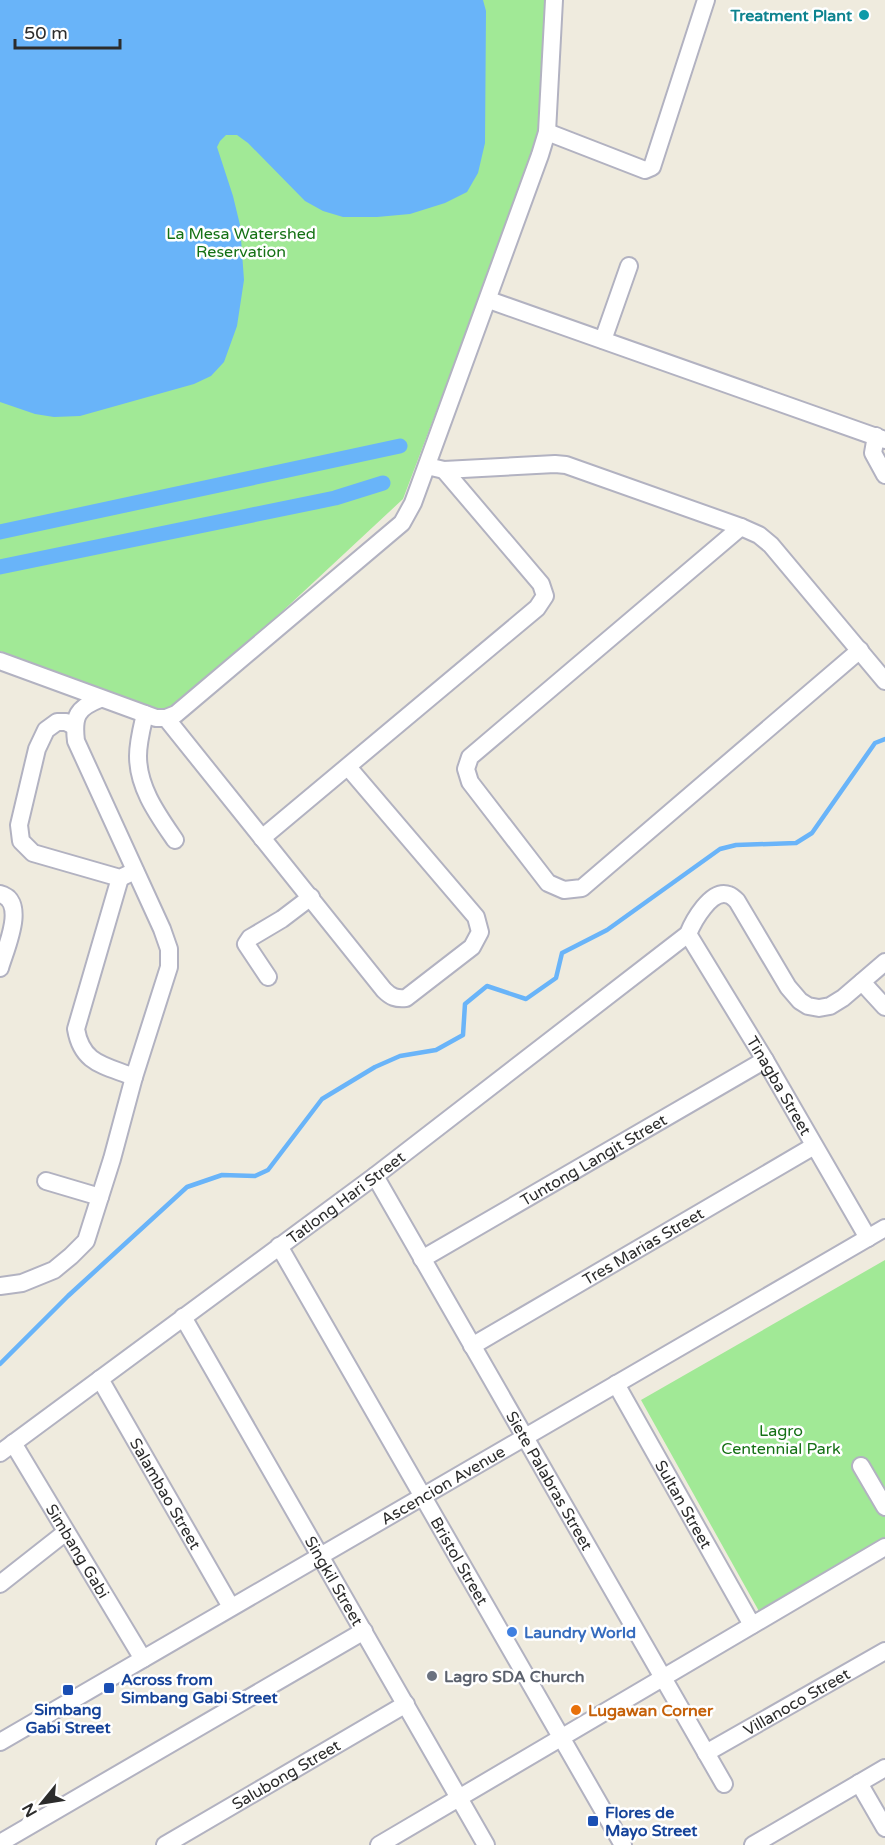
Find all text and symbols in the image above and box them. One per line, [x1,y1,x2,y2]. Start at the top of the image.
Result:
place label: Treatment Plant [729,6,853,26]
marker: Treatment Plant [857,8,871,22]
scale bar [15,12,120,50]
text: 50 m [24,22,68,44]
park label: La Mesa Watershed Reservation [166,224,316,262]
street label: Tinagba Street [742,1033,815,1139]
street label: Tuntong Langit Street [517,1110,671,1211]
street label: Tatlong Hari Street [283,1148,409,1249]
street label: Tres Marias Street [579,1204,708,1290]
street label: Siete Palabras Street [501,1408,597,1554]
park label: Lagro Centennial Park [721,1421,841,1459]
street label: Salambao Street [125,1435,205,1553]
street label: Ascencion Avenue [378,1442,509,1530]
street label: Sultan Street [650,1457,716,1552]
street label: Simbang Gabi [41,1501,113,1602]
street label: Bristol Street [426,1514,492,1609]
street label: Singkil Street [300,1533,367,1630]
place label: Laundry World [524,1623,636,1643]
marker: Laundry World [505,1625,519,1639]
street label: Villanoco Street [740,1664,854,1741]
place label: Lagro SDA Church [444,1667,585,1687]
marker: Lagro SDA Church [425,1669,439,1683]
place label: Across from Simbang Gabi Street [121,1670,278,1708]
marker: Across from Simbang Gabi Street [102,1681,116,1695]
marker: Simbang Gabi Street [61,1683,75,1697]
place label: Simbang Gabi Street [25,1700,111,1738]
place label: Lugawan Corner [588,1701,714,1721]
marker: Lugawan Corner [569,1703,583,1717]
street label: Salubong Street [229,1736,344,1815]
north arrow [12,1773,72,1833]
text: N [18,1799,42,1821]
place label: Flores de Mayo Street [605,1803,698,1841]
marker: Flores de Mayo Street [586,1814,600,1828]

